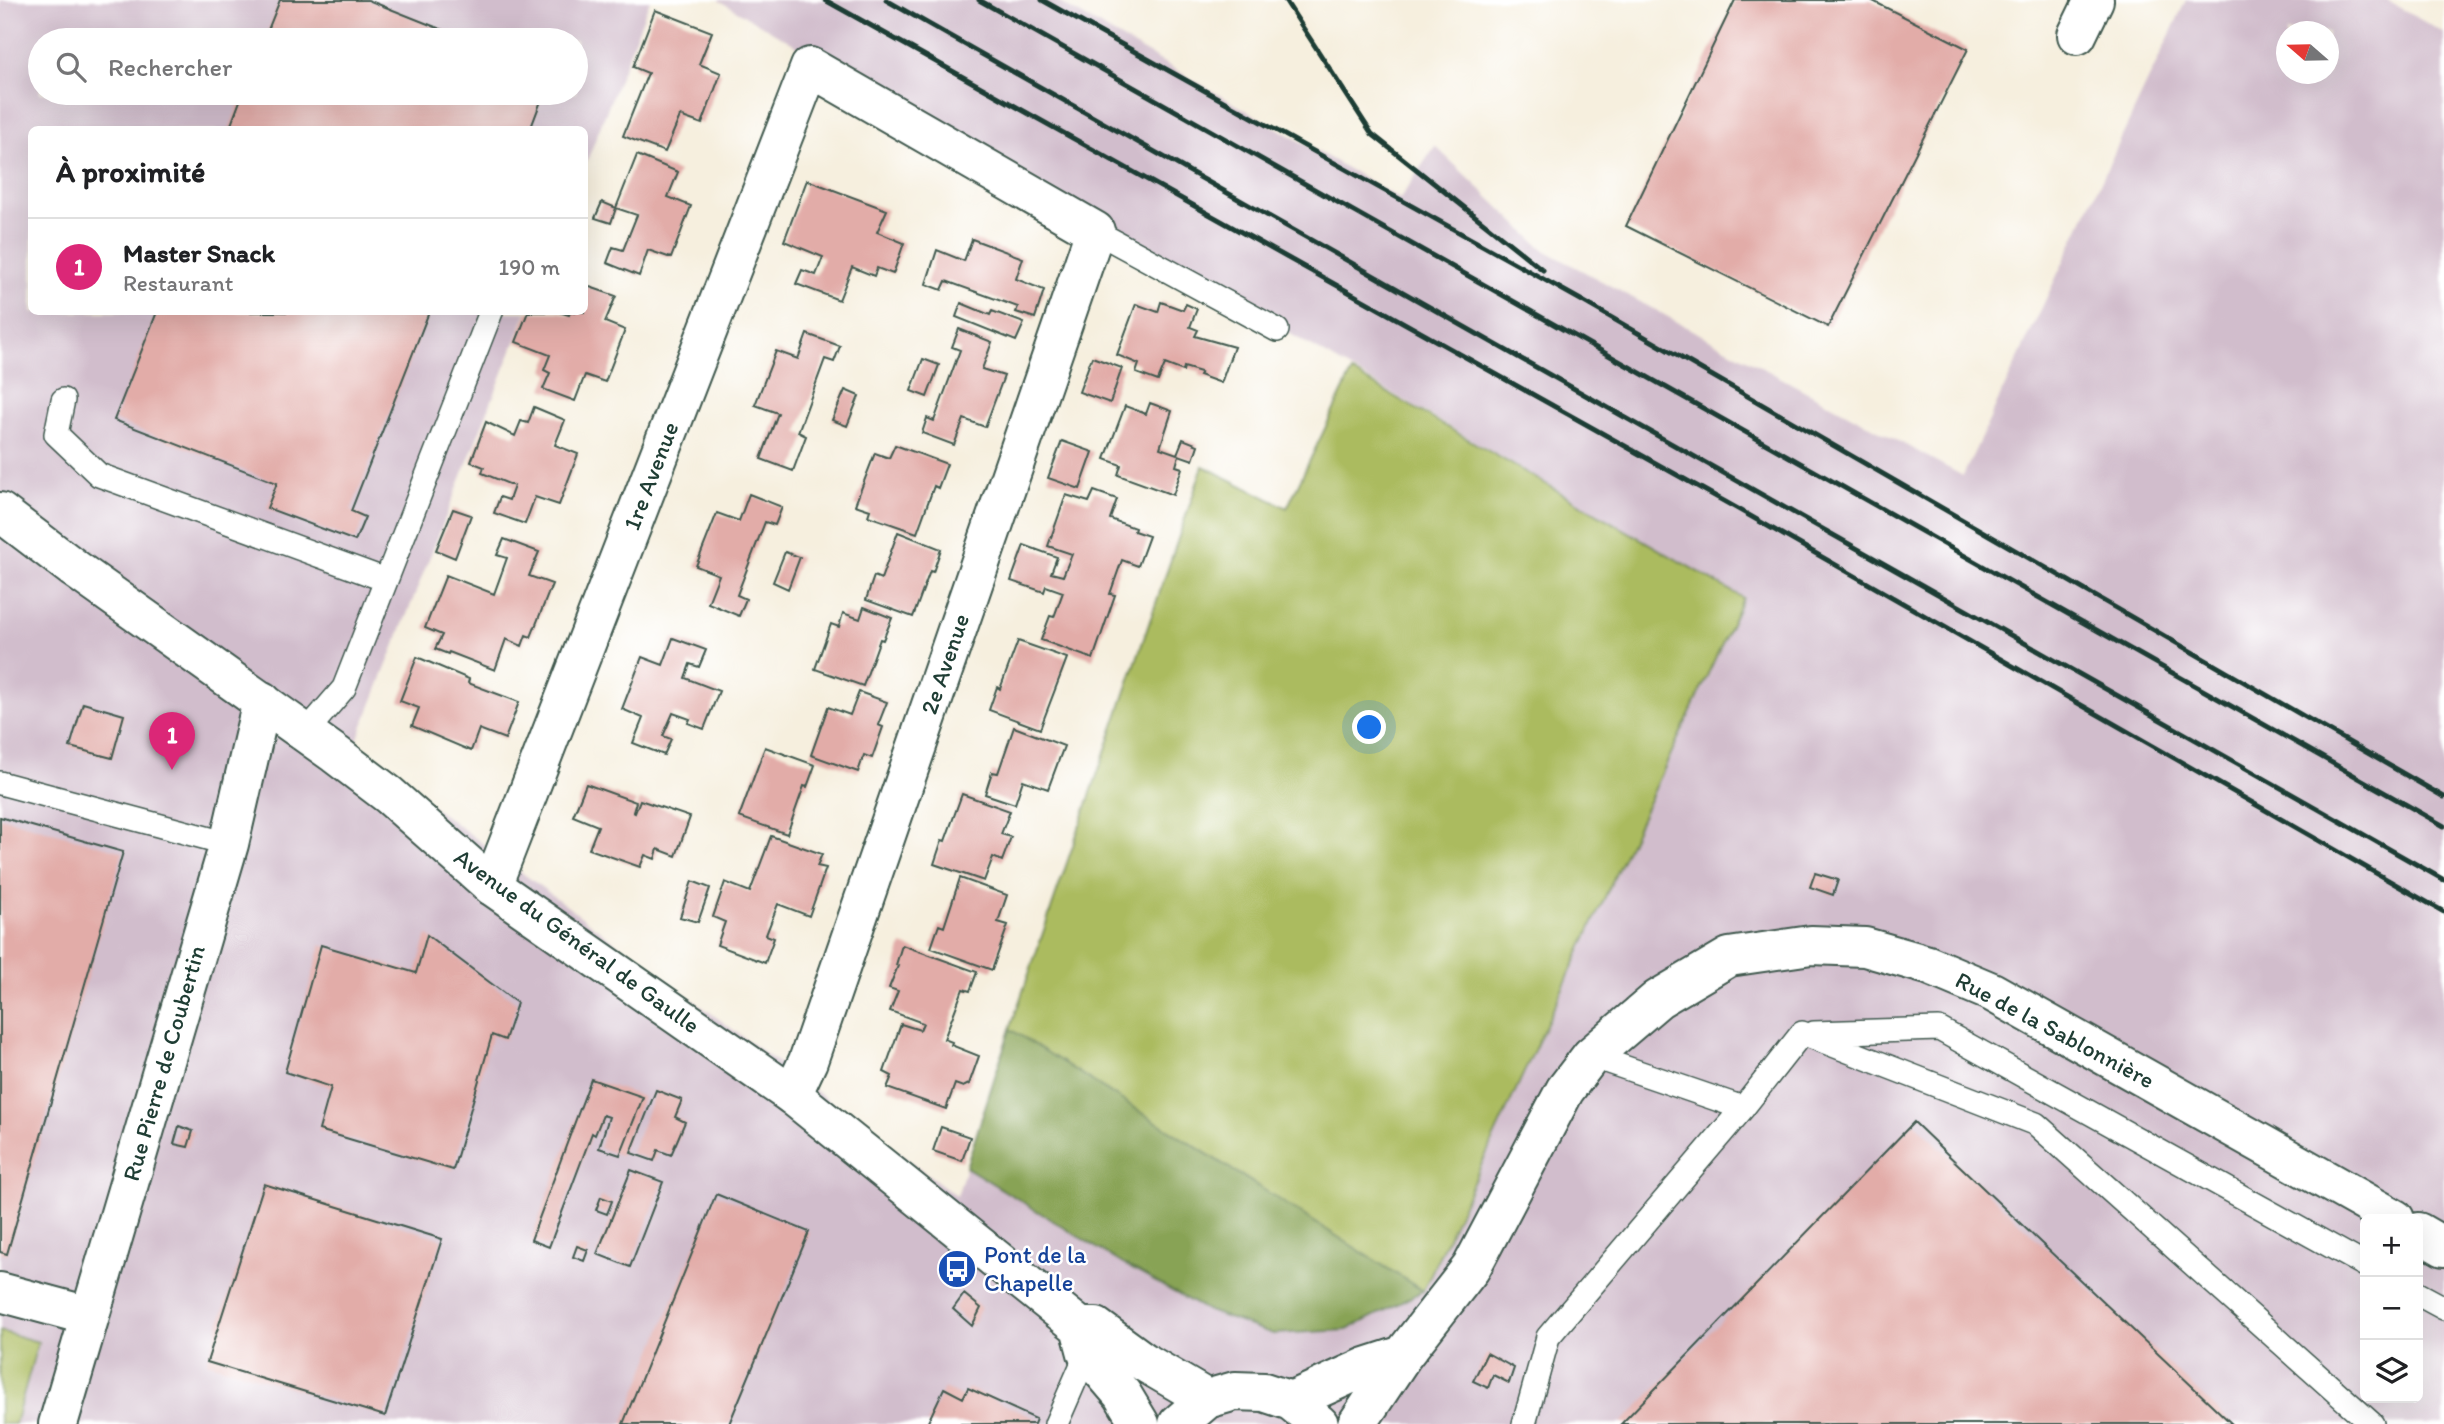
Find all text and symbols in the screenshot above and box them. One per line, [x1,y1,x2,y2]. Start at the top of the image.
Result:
north arrow [2276,21,2339,84]
search box [28,28,588,105]
icon: search [52,48,90,86]
text: Rechercher [108,51,232,83]
text: À proximité [56,153,205,190]
text: Master Snack [123,237,275,269]
text: 1 [74,253,84,281]
text: 190 m [499,253,560,281]
text: Restaurant [123,269,233,297]
street label: 1re Avenue [617,418,684,534]
street label: 2e Avenue [914,610,975,718]
your location [1352,710,1386,744]
pin: 1 [149,712,195,770]
street label: Avenue du Général de Gaulle [449,842,706,1039]
street label: Rue Pierre de Coubertin [116,941,211,1184]
street label: Rue de la Sablonnière [1951,965,2160,1094]
map controls [2360,1214,2423,1403]
button: + [2360,1214,2423,1277]
place label: Pont de la Chapelle [984,1240,1087,1297]
bus stop icon: Pont de la Chapelle [936,1248,978,1290]
button: − [2360,1277,2423,1340]
button: layers [2360,1340,2423,1403]

